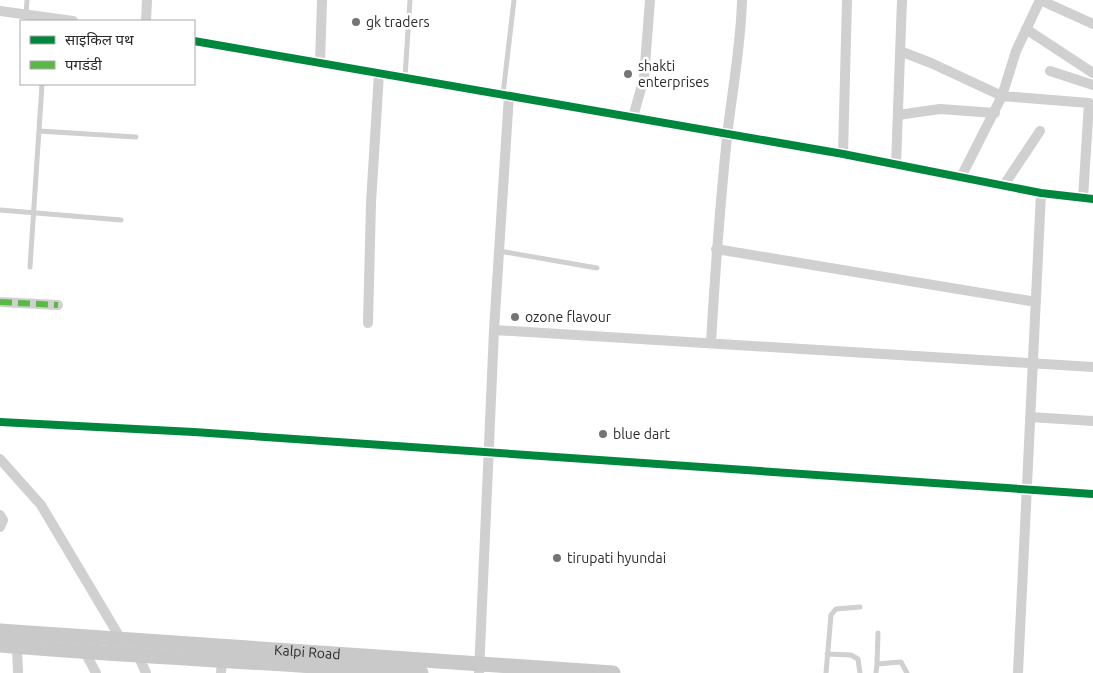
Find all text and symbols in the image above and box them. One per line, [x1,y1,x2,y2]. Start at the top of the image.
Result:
place label: gk traders [366,14,430,30]
marker: gk traders [350,16,362,28]
legend [20,20,195,85]
text: साइकिल पथ [65,31,134,48]
text: पगडंडी [65,56,103,73]
place label: shakti enterprises [638,58,709,90]
marker: shakti enterprises [622,68,634,80]
place label: ozone flavour [525,309,612,325]
marker: ozone flavour [509,311,521,323]
place label: blue dart [613,426,670,442]
marker: blue dart [597,428,609,440]
place label: tirupati hyundai [567,550,666,566]
marker: tirupati hyundai [551,552,563,564]
street label: Kalpi Road [274,642,341,662]

